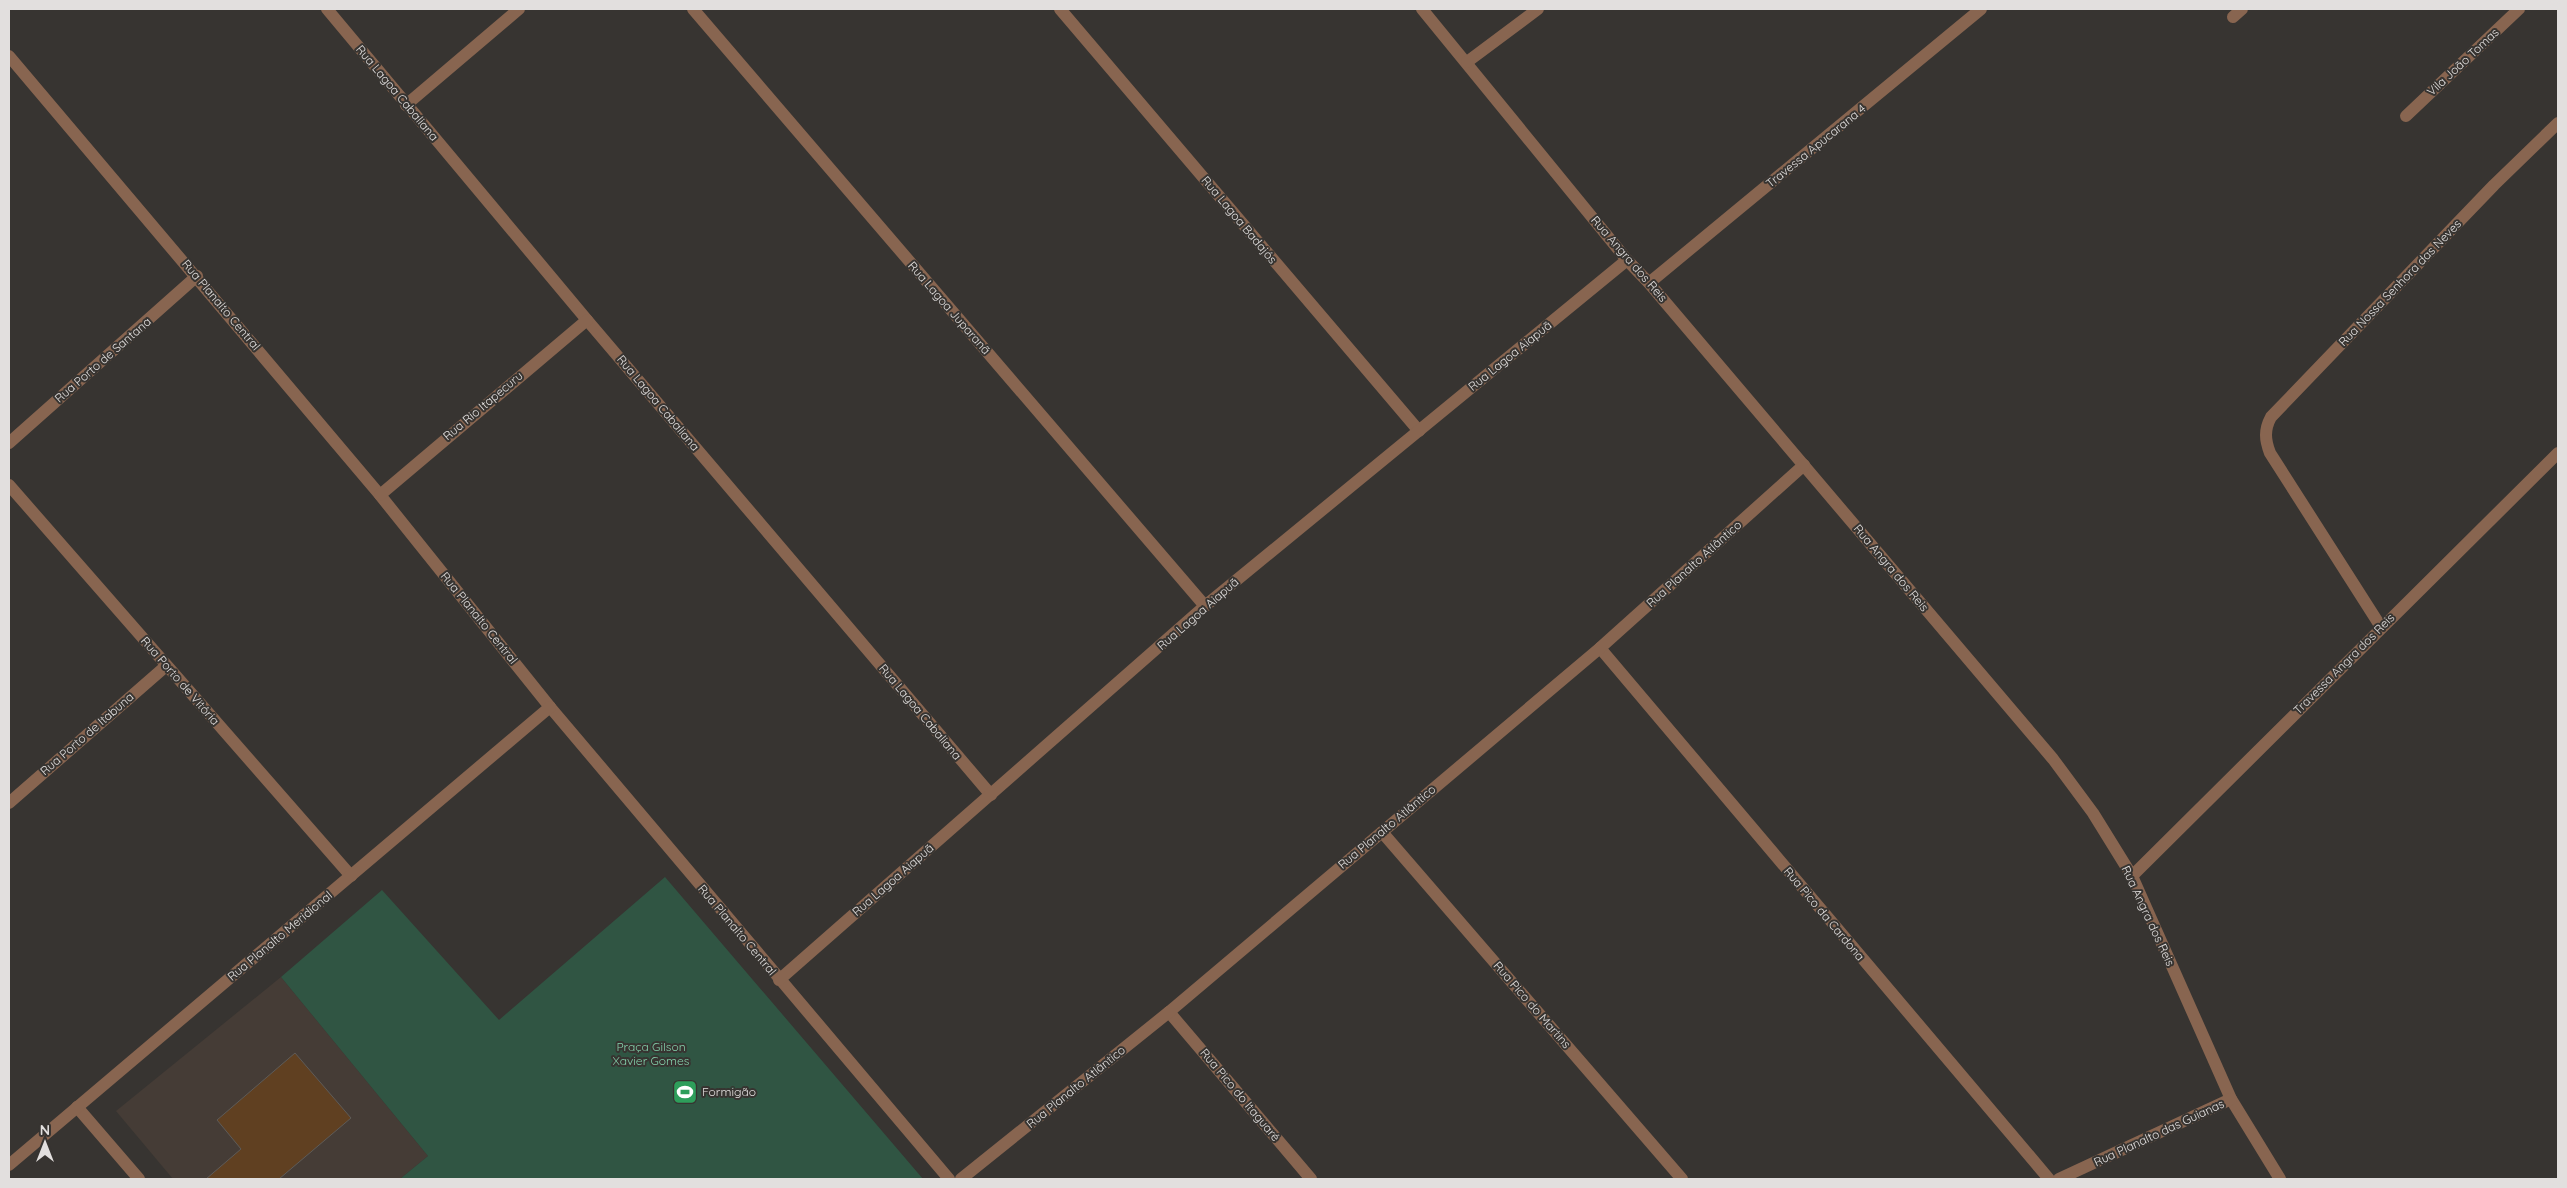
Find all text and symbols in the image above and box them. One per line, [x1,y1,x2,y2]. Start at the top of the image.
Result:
street label: Vila João Tomas [2424,24,2502,99]
street label: Rua Lagoa Cabaliana [353,42,442,144]
street label: Travessa Apucarana 4 [1763,101,1869,190]
street label: Rua Lagoa Badajós [1198,173,1281,267]
street label: Rua Angra dos Reis [1588,213,1671,305]
street label: Rua Nossa Senhora das Neves [2335,216,2464,349]
street label: Rua Planalto Central [179,256,264,353]
street label: Rua Lagoa Juparanã [905,258,994,357]
street label: Rua Porto de Santana [52,314,154,405]
street label: Rua Lagoa Aiapuã [1465,317,1554,394]
street label: Rua Lagoa Cabaliana [614,352,703,454]
street label: Rua Rio Itapecuru [440,368,526,443]
street label: Rua Planalto Atlântico [1643,517,1744,610]
street label: Rua Angra dos Reis [1851,521,1932,614]
street label: Rua Planalto Central [438,569,521,667]
street label: Rua Lagoa Aiapuã [1154,574,1241,653]
street label: Travessa Angra dos Reis [2290,610,2398,717]
street label: Rua Porto de Vitória [138,633,223,728]
street label: Rua Lagoa Cabaliana [876,661,965,763]
street label: Rua Porto de Itabuna [37,689,136,778]
street label: Rua Planalto Atlântico [1335,781,1439,872]
street label: Rua Lagoa Aiapuã [849,840,936,919]
street label: Rua Angra dos Reis [2119,863,2178,969]
street label: Rua Pico da Cardona [1781,864,1868,964]
street label: Rua Planalto Central [695,881,780,978]
street label: Rua Planalto Meridional [224,887,335,984]
street label: Rua Pico do Martins [1490,958,1575,1052]
park label: Praça Gilson Xavier Gomes [613,1039,690,1068]
street label: Rua Planalto Atlântico [1023,1042,1128,1131]
street label: Rua Pico do Itaguaré [1197,1045,1284,1144]
sports icon: Formigão [672,1079,698,1105]
place label: Formigão [702,1084,756,1099]
street label: Rua Planalto das Guianas [2091,1096,2227,1169]
north arrow [20,1118,70,1168]
text: N [40,1121,50,1139]

